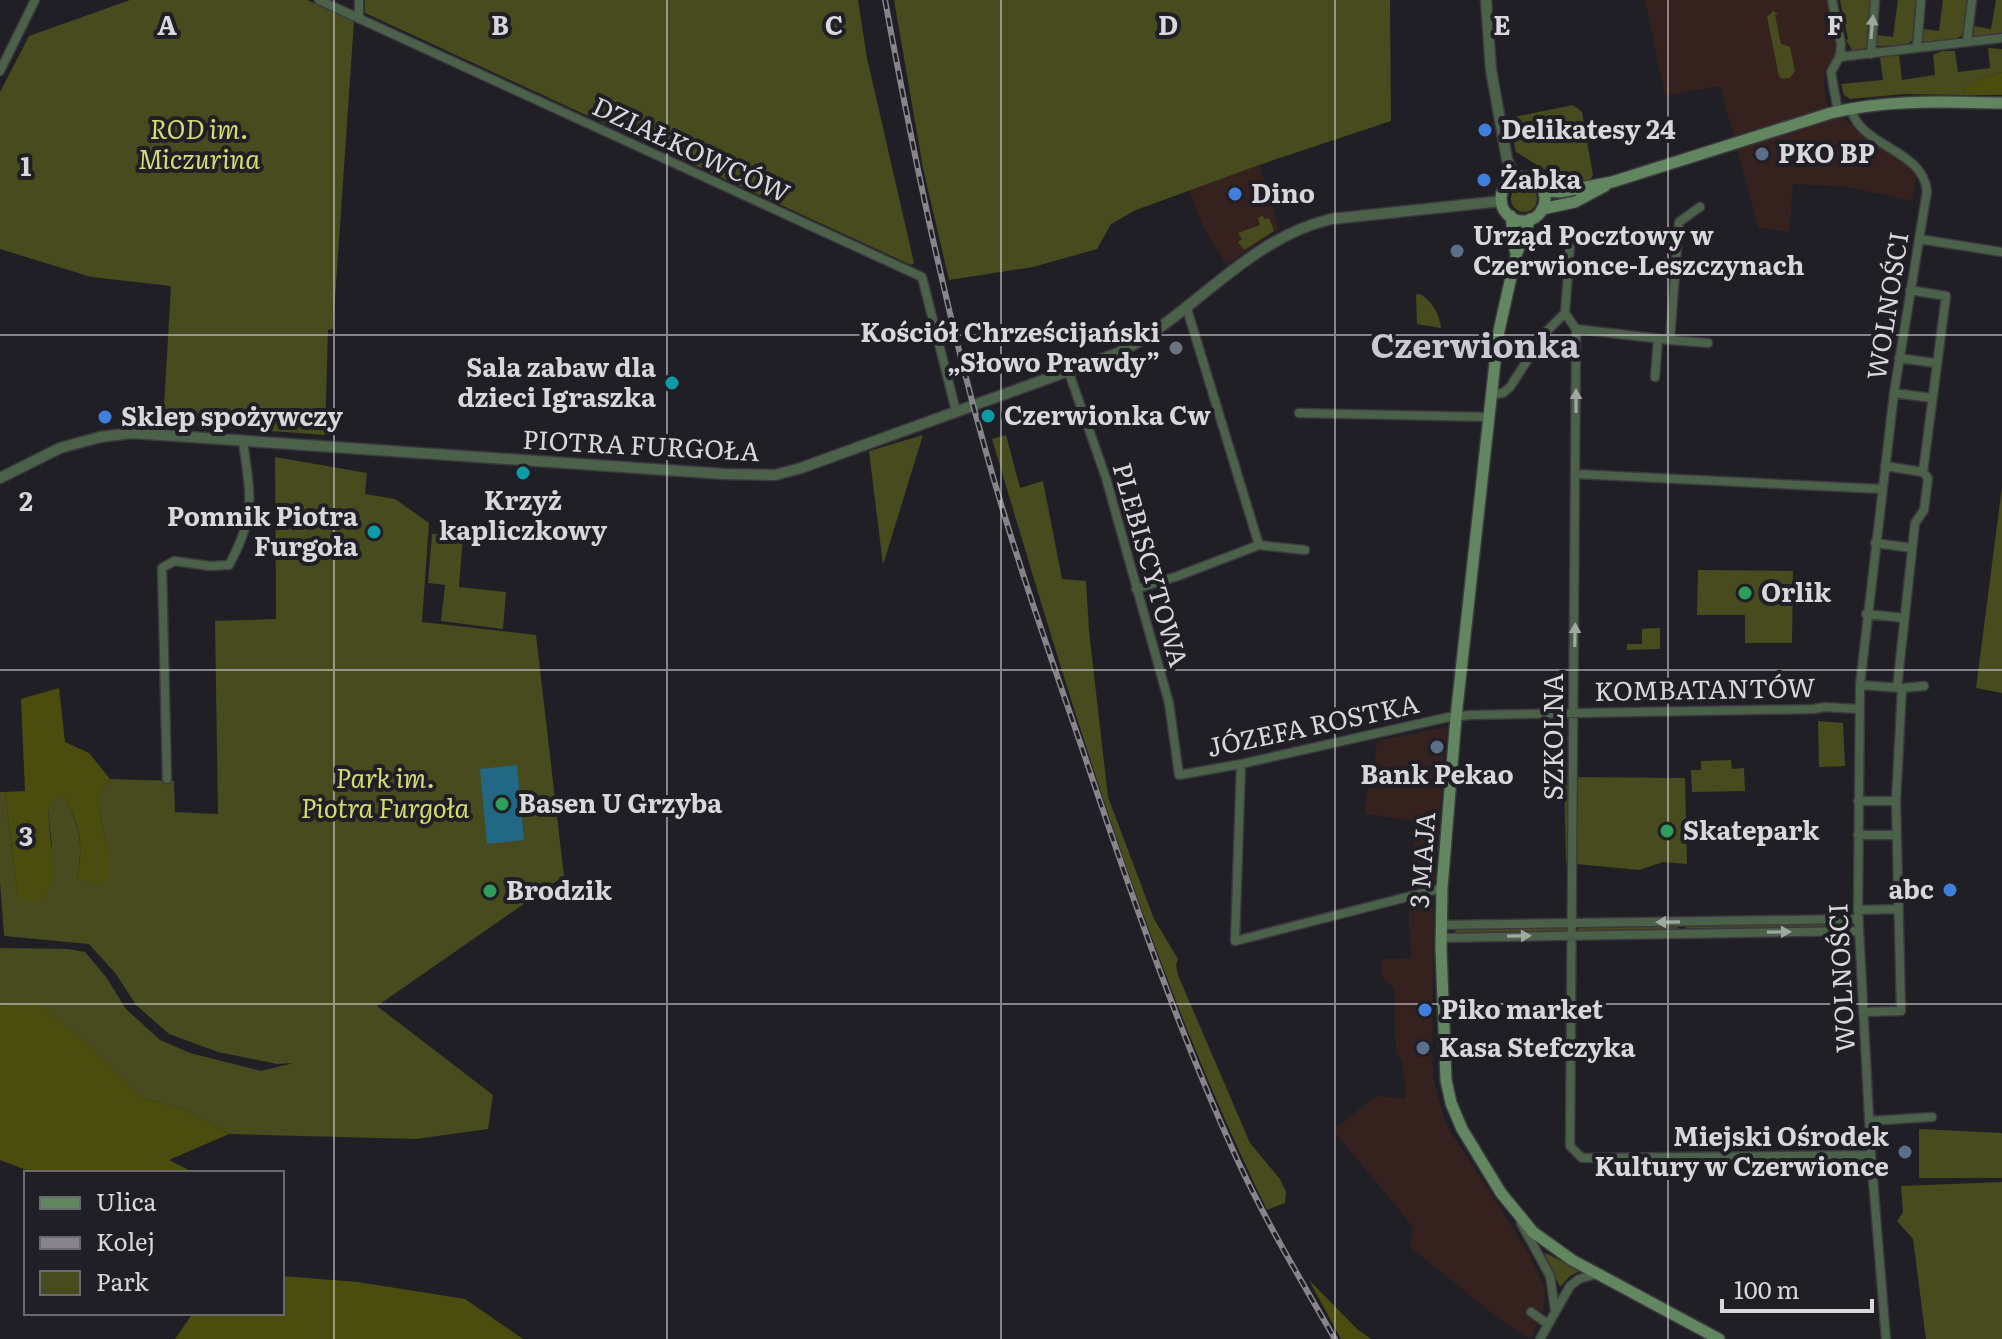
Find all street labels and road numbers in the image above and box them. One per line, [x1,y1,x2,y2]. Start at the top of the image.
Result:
street label: DZIAŁKOWCÓW [587,85,797,211]
street label: WOLNOŚCI [1855,229,1917,383]
street label: PIOTRA FURGOŁA [522,418,761,469]
street label: PLEBISCYTOWA [1105,457,1200,671]
street label: KOMBATANTÓW [1594,666,1816,709]
street label: SZKOLNA [1532,673,1571,801]
street label: JÓZEFA ROSTKA [1203,682,1422,765]
street label: 3 MAJA [1398,810,1443,909]
street label: WOLNOŚCI [1816,902,1863,1054]

